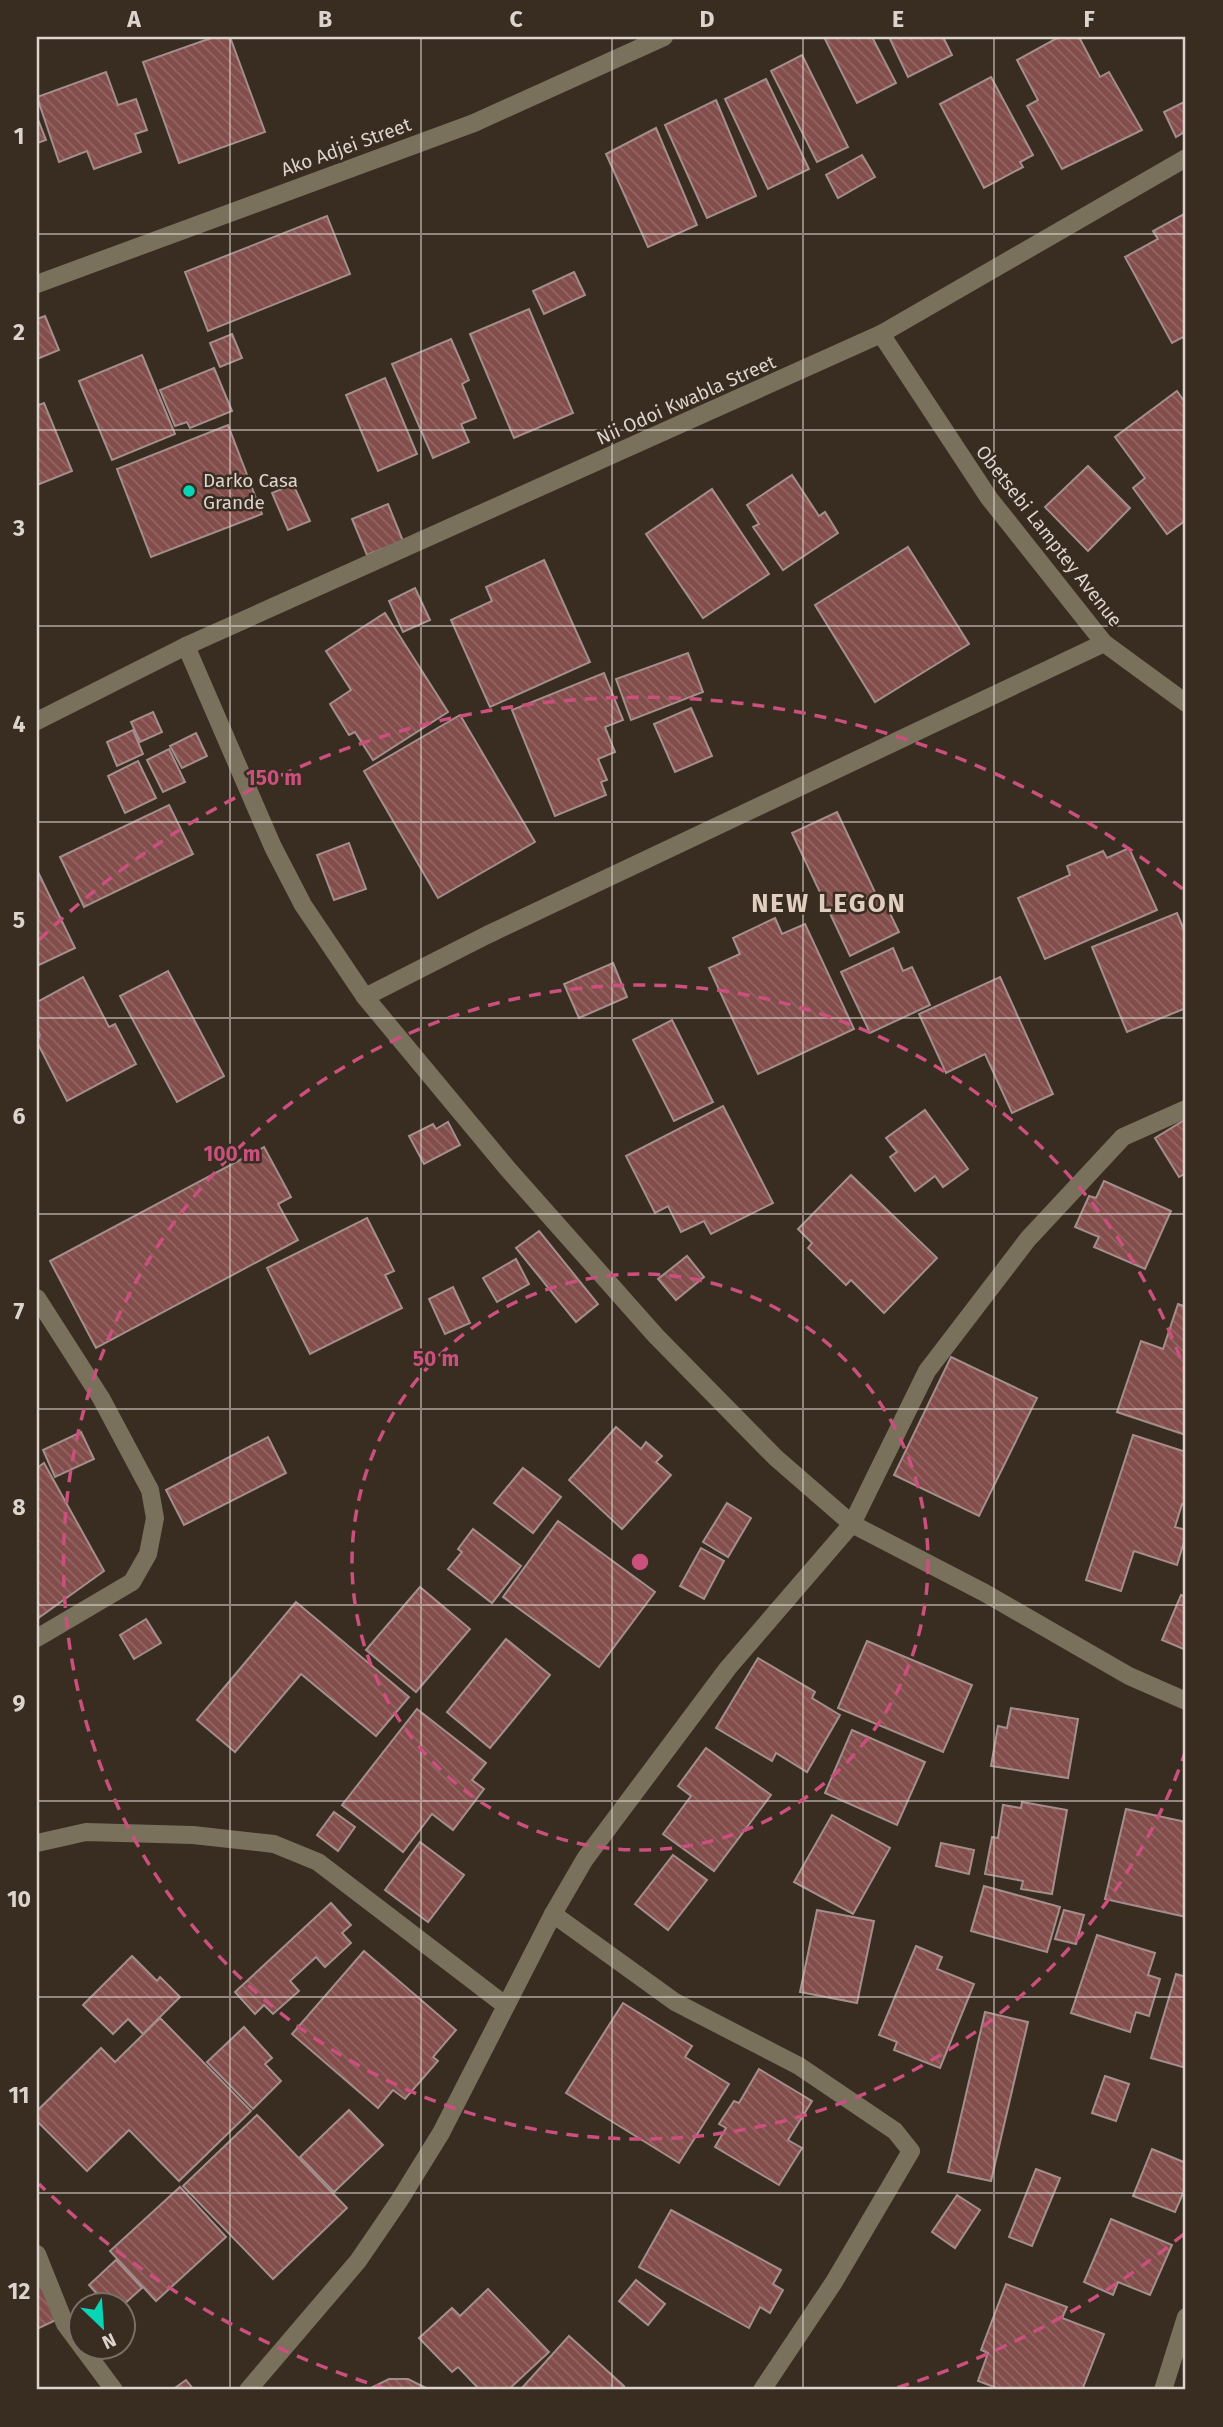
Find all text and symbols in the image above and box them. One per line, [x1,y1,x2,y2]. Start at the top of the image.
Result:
text: A [126,5,141,33]
text: B [318,5,332,33]
text: C [509,5,523,33]
text: D [700,5,715,33]
text: E [892,5,904,33]
text: F [1083,5,1095,33]
street label: Ako Adjei Street [278,113,414,181]
text: 1 [14,122,24,150]
text: 2 [13,318,25,346]
street label: Nii Odoi Kwabla Street [593,350,779,450]
street label: Obetsebi Lamptey Avenue [971,441,1127,631]
place label: Darko Casa Grande [203,469,298,514]
marker: Darko Casa Grande [181,483,197,499]
text: 3 [12,514,25,542]
text: 4 [13,710,26,738]
text: 150 m [246,765,302,791]
district label: NEW LEGON [751,888,907,919]
text: 5 [13,906,25,934]
text: 6 [13,1102,26,1130]
text: 100 m [203,1141,261,1167]
text: 7 [14,1297,25,1325]
text: 50 m [413,1346,459,1372]
text: 8 [12,1493,26,1521]
centre of rings [628,1550,652,1574]
text: 9 [13,1689,26,1717]
text: 10 [7,1885,31,1913]
text: 11 [9,2081,29,2109]
text: 12 [8,2277,30,2305]
north arrow [66,2290,136,2360]
text: N [98,2328,120,2354]

